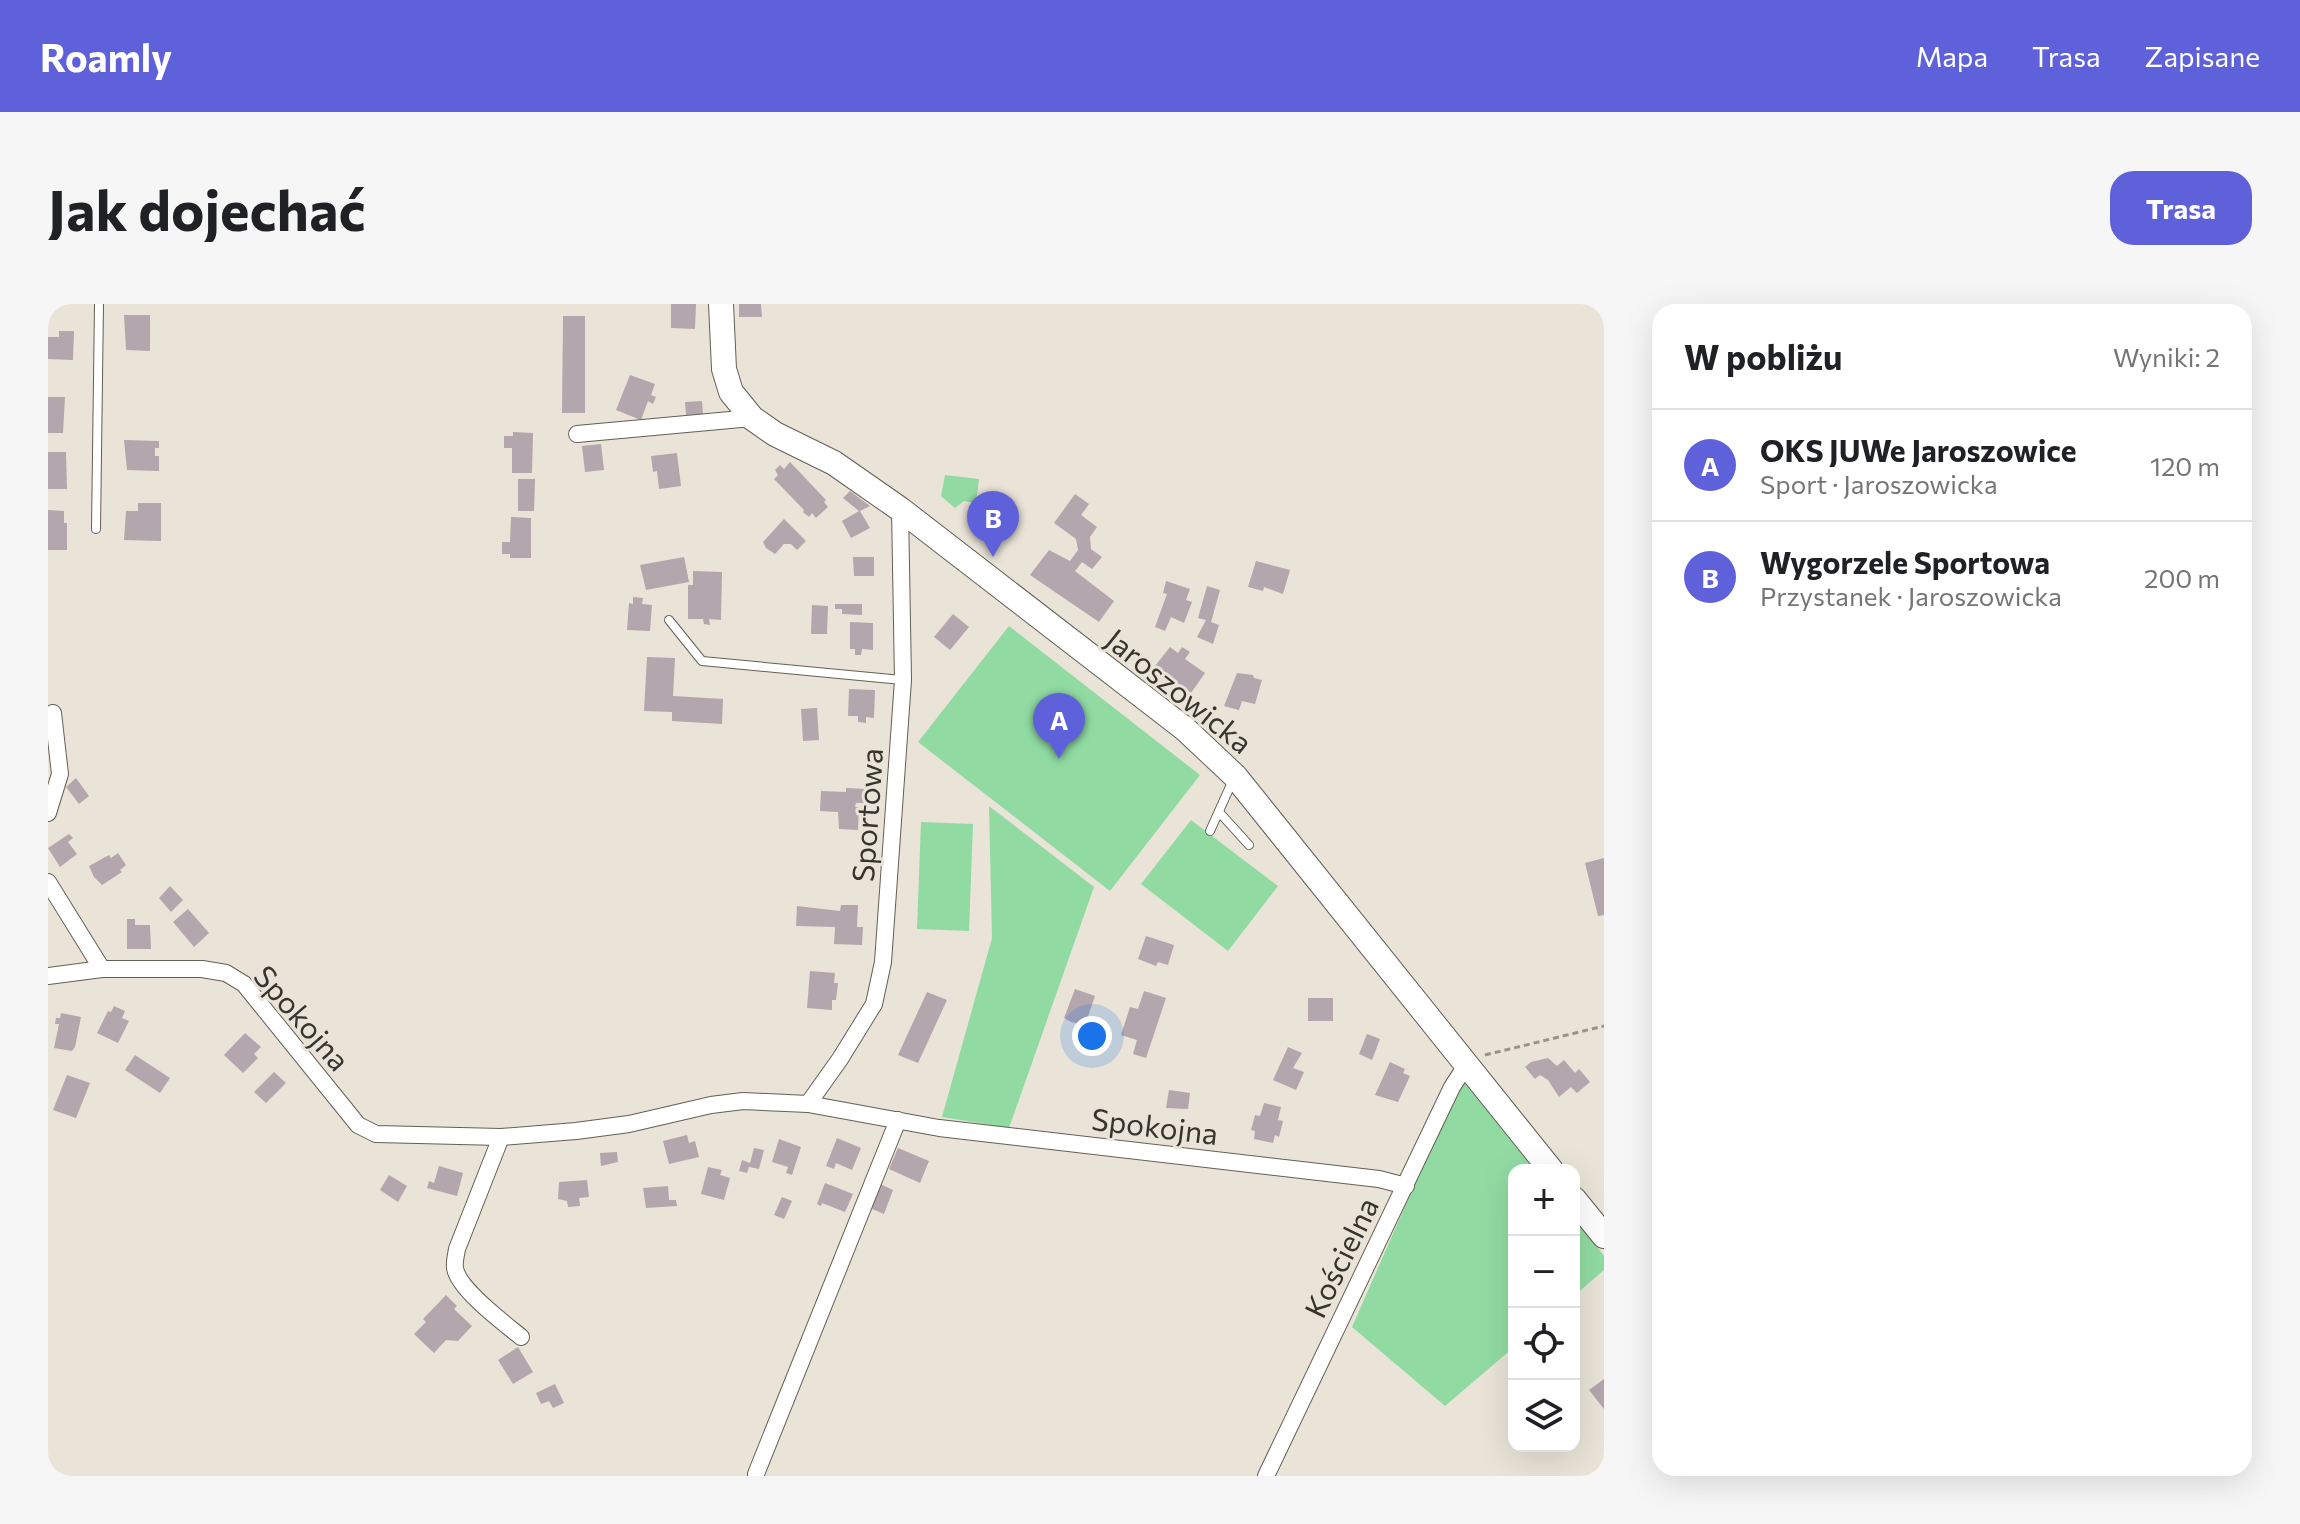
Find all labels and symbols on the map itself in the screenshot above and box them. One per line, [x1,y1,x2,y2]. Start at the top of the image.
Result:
pin: B [967,491,1019,557]
street label: Jaroszowicka [1099,620,1261,760]
pin: A [1033,693,1085,759]
street label: Sportowa [843,747,889,883]
street label: Spokojna [247,957,359,1077]
your location [1072,1016,1112,1056]
street label: Spokojna [1090,1099,1220,1151]
street label: Kościelna [1295,1191,1385,1323]

